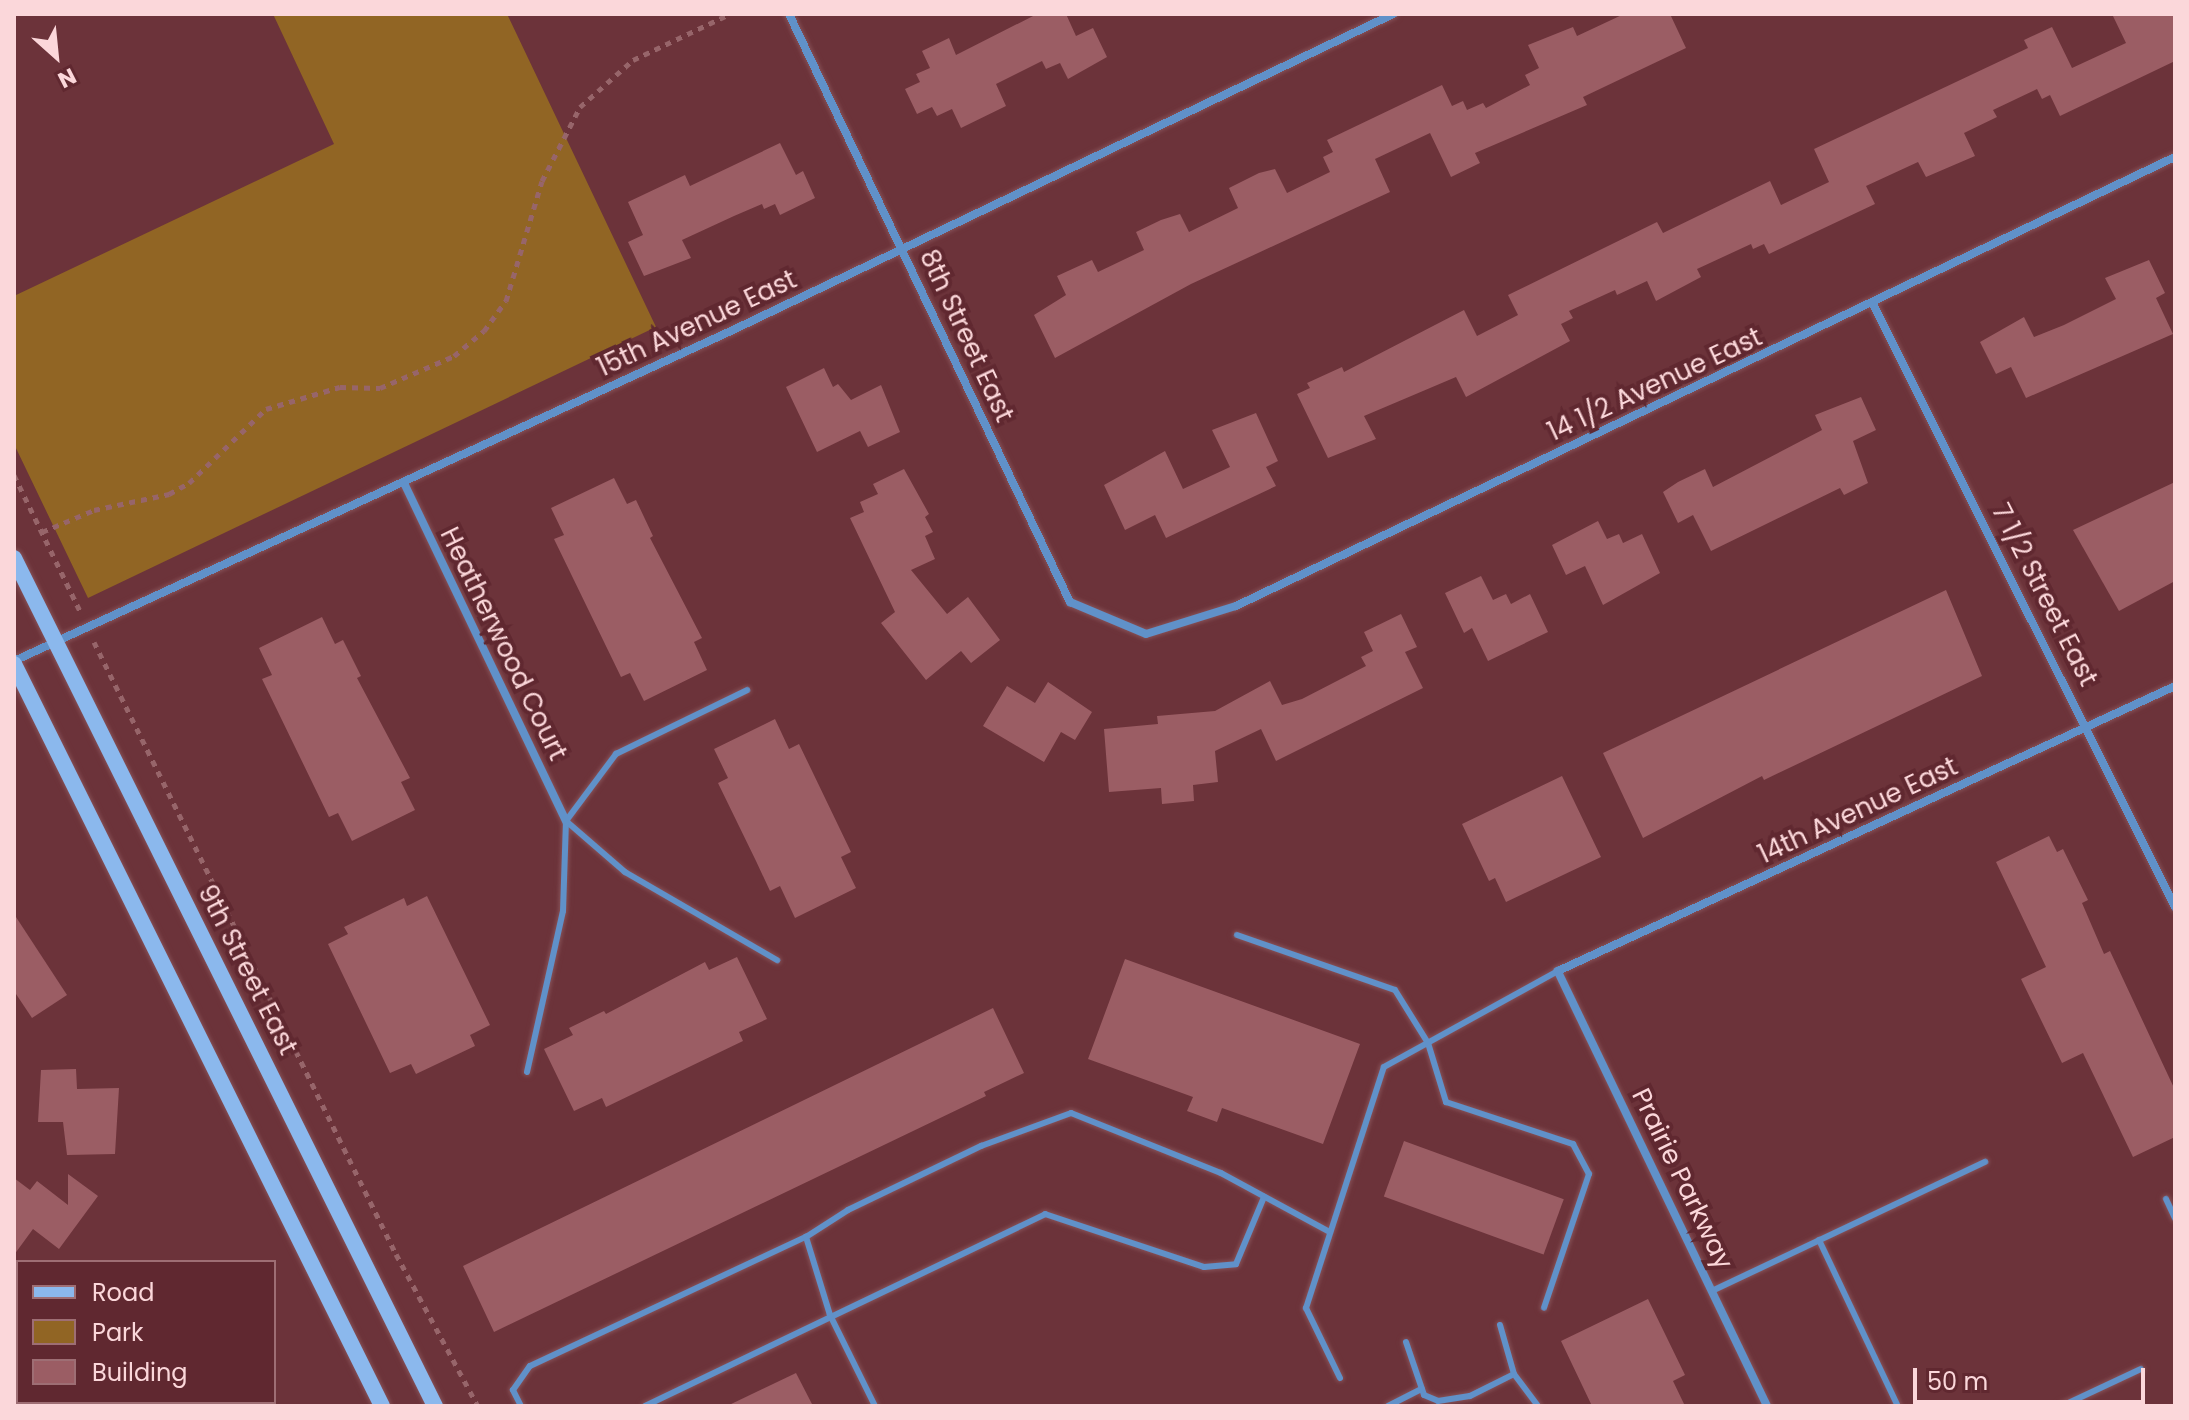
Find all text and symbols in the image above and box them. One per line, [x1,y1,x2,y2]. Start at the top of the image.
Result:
north arrow [16,16,96,96]
text: N [53,60,82,95]
street label: 8th Street East [912,245,1020,427]
street label: 15th Avenue East [592,264,802,384]
street label: 14 1/2 Avenue East [1543,322,1767,448]
street label: 7 1/2 Street East [1985,498,2103,692]
street label: Heatherwood Court [433,522,573,766]
street label: 14th Avenue East [1753,751,1963,871]
street label: 9th Street East [191,880,303,1060]
street label: Prairie Parkway [1625,1084,1739,1274]
legend [16,1260,276,1404]
text: Road [92,1276,154,1309]
text: Park [92,1316,143,1349]
scale bar [1917,1352,2149,1402]
text: Building [92,1356,188,1389]
text: 50 m [1927,1365,1988,1398]

